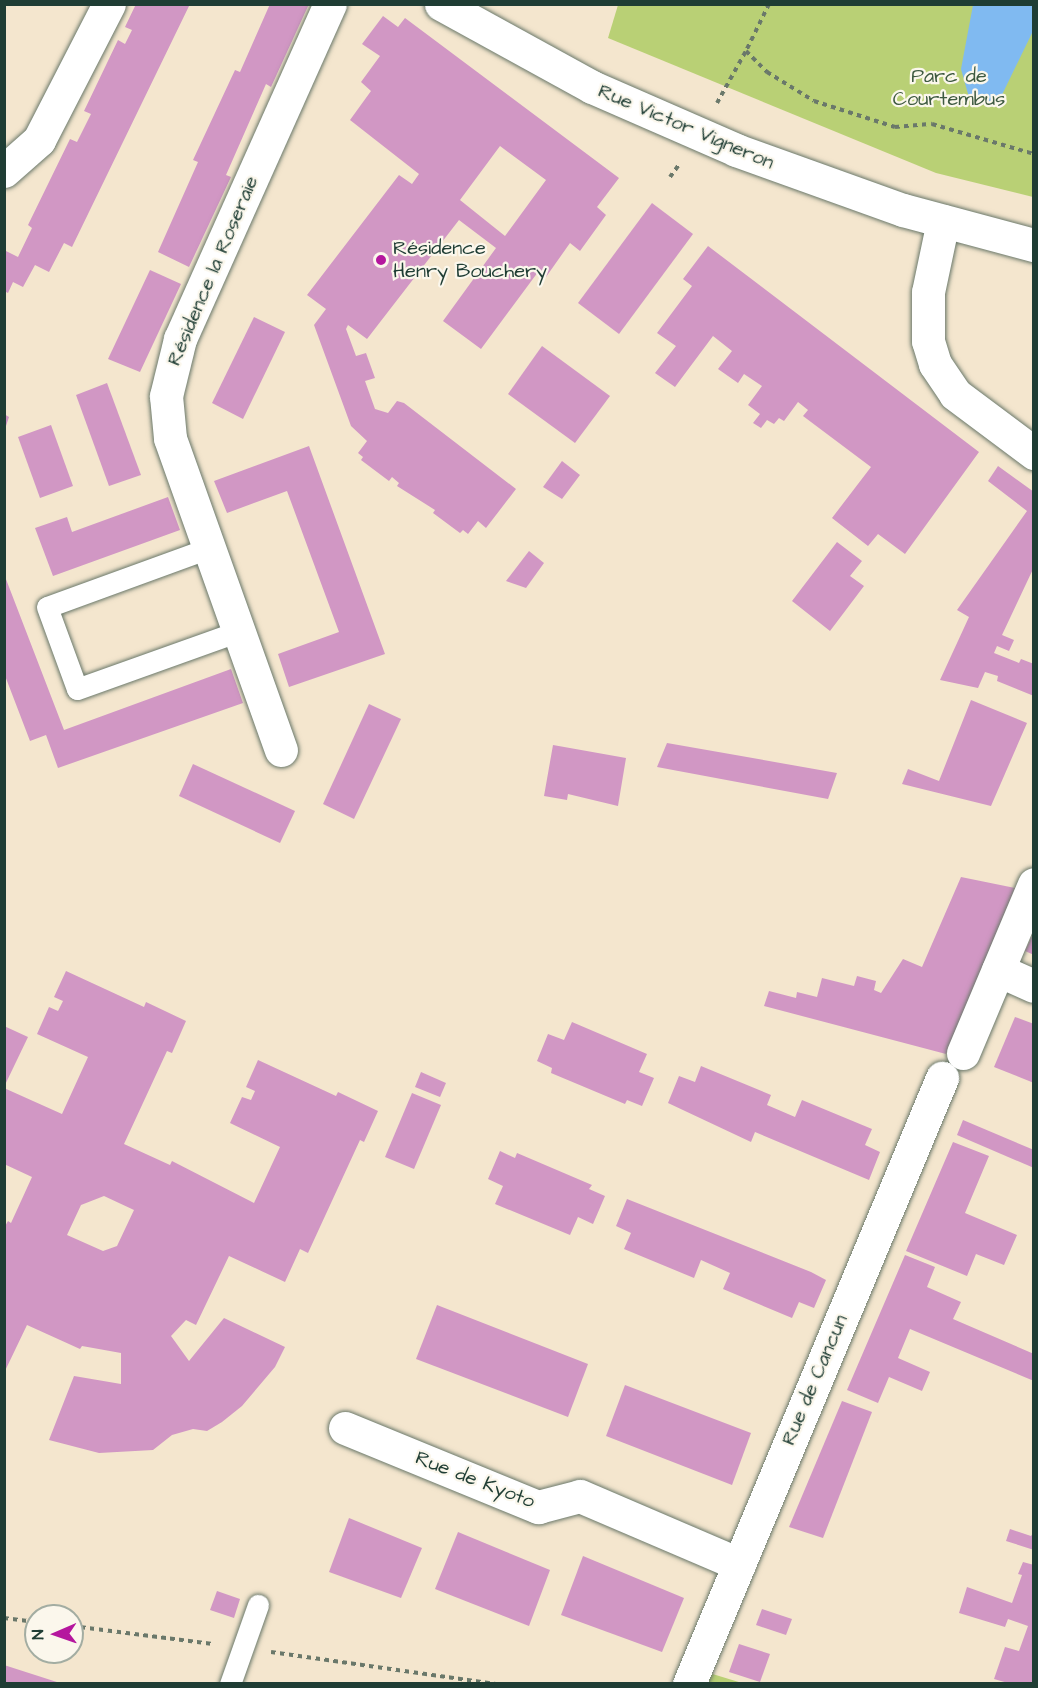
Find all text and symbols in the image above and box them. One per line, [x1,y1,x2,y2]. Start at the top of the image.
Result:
park label: Parc de Courtembus [893,65,1005,112]
street label: Rue Victor Vigneron [594,79,778,175]
street label: Résidence la Roseraie [162,173,264,369]
place label: Résidence Henry Bouchery [393,237,547,284]
marker: Résidence Henry Bouchery [374,253,388,267]
street label: Rue de Cancun [777,1311,853,1449]
street label: Rue de Kyoto [412,1446,538,1514]
north arrow [24,1604,84,1664]
text: N [27,1629,49,1640]

